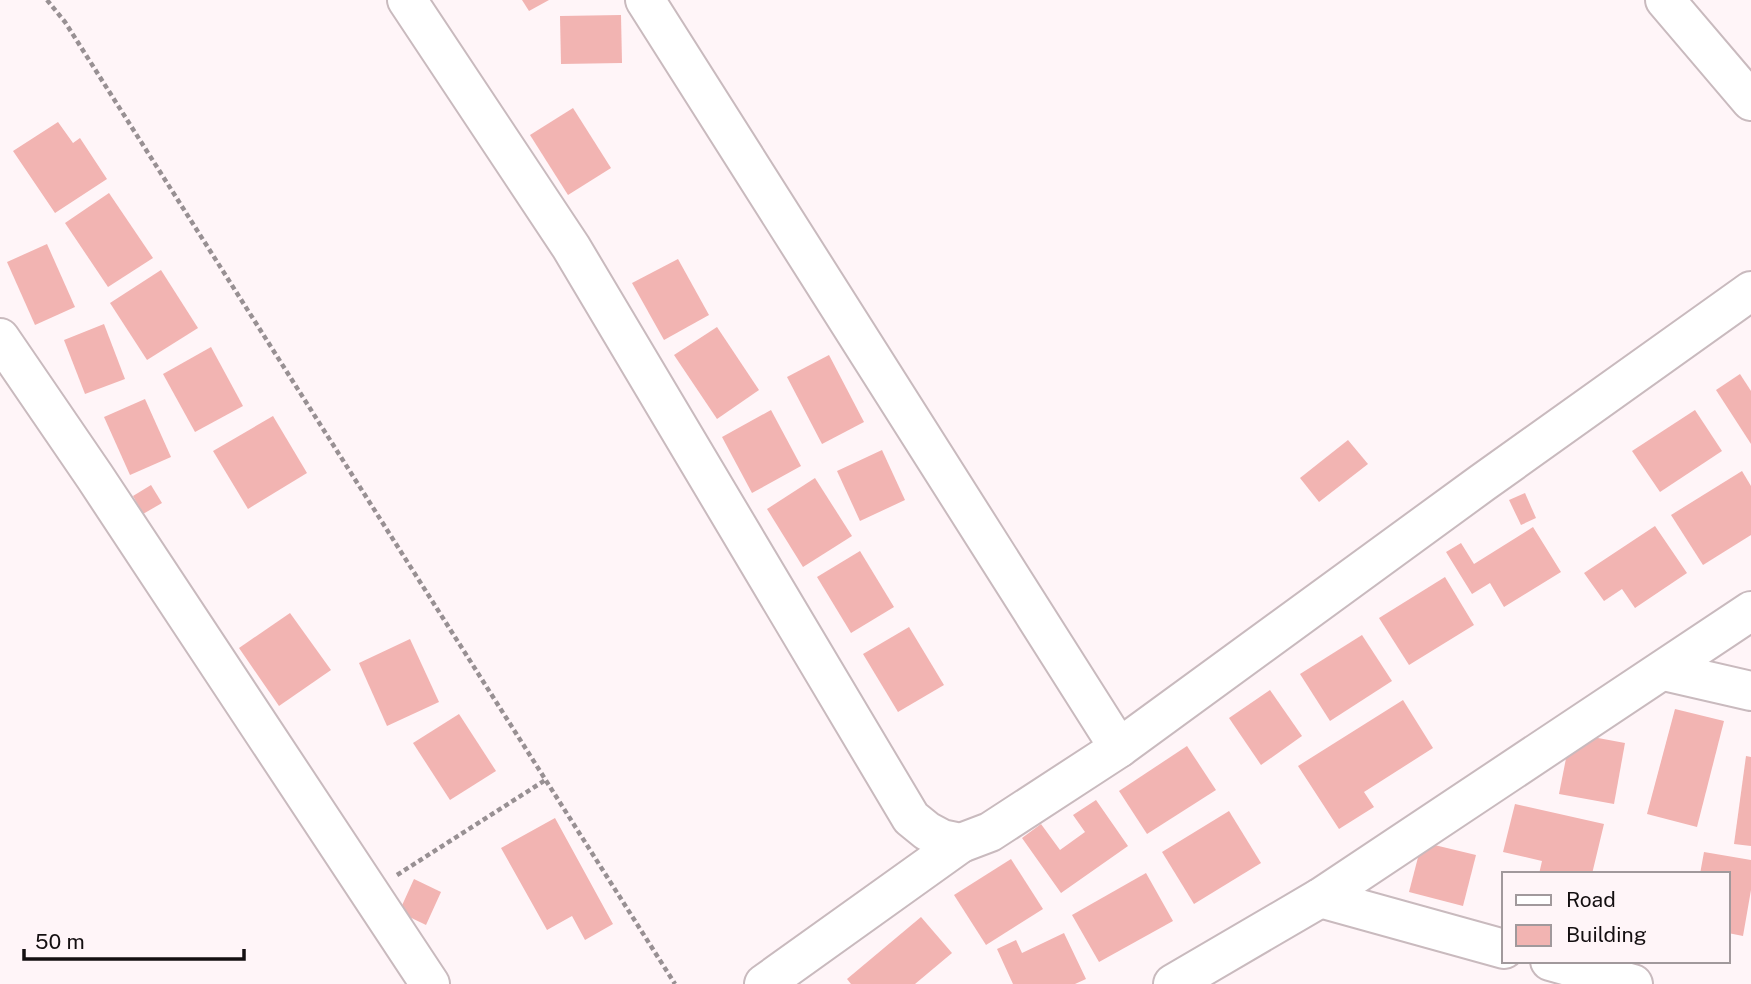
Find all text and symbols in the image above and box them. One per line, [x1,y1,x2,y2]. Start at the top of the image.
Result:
legend [1502,872,1730,963]
text: Road [1566,887,1616,912]
scale bar [24,918,245,962]
text: Building [1566,922,1647,947]
text: 50 m [35,929,85,954]

